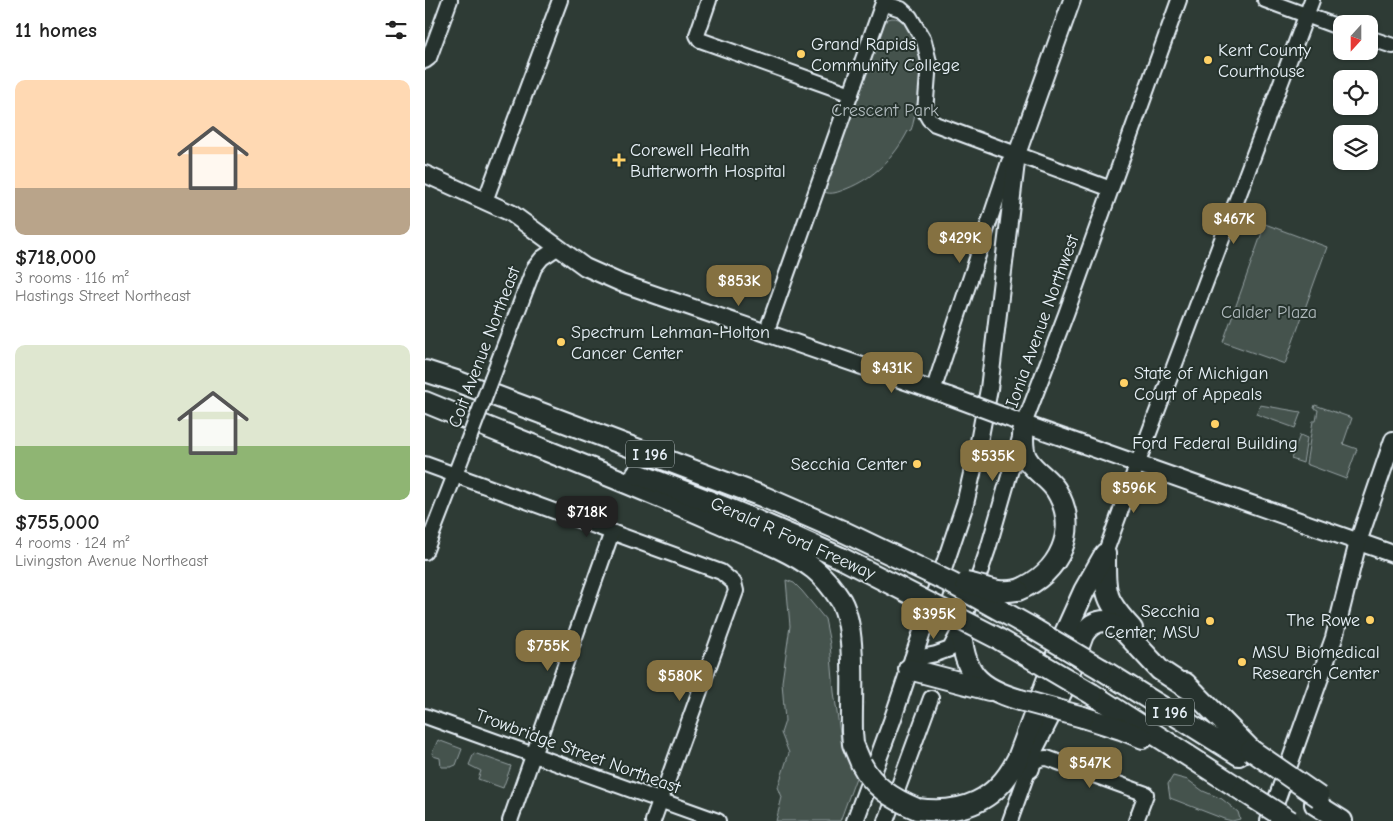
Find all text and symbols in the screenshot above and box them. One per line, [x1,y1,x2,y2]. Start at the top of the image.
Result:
north arrow [1333,15,1377,60]
map controls [1333,15,1378,170]
icon: filters [382,16,410,44]
text: 11 homes [15,18,97,42]
place label: Grand Rapids Community College [811,34,960,76]
place label: Kent County Courthouse [1218,40,1312,82]
marker: Grand Rapids Community College [795,48,807,60]
marker: Kent County Courthouse [1202,54,1214,66]
button: locate [1333,70,1378,115]
park label: Crescent Park [831,100,939,121]
icon: home [168,113,258,203]
button: layers [1333,125,1378,170]
place label: Corewell Health Butterworth Hospital [630,140,786,182]
marker: Corewell Health Butterworth Hospital [612,153,626,167]
pin: $467K [1199,202,1269,245]
text: $467K [1213,210,1255,228]
pin: $429K [925,222,995,264]
text: $429K [939,229,981,247]
street label: Ionia Avenue Northwest [1001,231,1084,410]
text: $718,000 [15,245,96,269]
street label: Coit Avenue Northeast [444,263,525,431]
pin: $853K [704,264,774,307]
text: 3 rooms · 116 m² [15,269,129,287]
text: $853K [717,272,761,290]
text: Hastings Street Northeast [15,287,190,305]
park label: Calder Plaza [1221,302,1317,323]
place label: Spectrum Lehman-Holton Cancer Center [571,322,770,364]
marker: Spectrum Lehman-Holton Cancer Center [555,336,567,348]
pin: $431K [857,352,927,394]
text: $431K [872,359,912,377]
place label: State of Michigan Court of Appeals [1134,363,1268,405]
marker: State of Michigan Court of Appeals [1118,377,1130,389]
icon: home [168,378,258,468]
marker: Ford Federal Building [1209,418,1221,430]
place label: Ford Federal Building [1132,433,1298,454]
road number: I 196 [626,440,674,468]
pin: $535K [958,440,1028,482]
text: $535K [971,447,1015,465]
place label: Secchia Center [791,454,908,475]
marker: Secchia Center [911,458,923,470]
pin: $596K [1099,472,1169,514]
text: $596K [1112,479,1156,497]
street label: Gerald R Ford Freeway [707,493,879,585]
pin: $718K [552,496,622,538]
text: $718K [567,503,607,521]
text: $755,000 [15,510,99,534]
text: 4 rooms · 124 m² [15,534,129,552]
text: Livingston Avenue Northeast [15,552,208,570]
pin: $395K [899,598,969,640]
place label: Secchia Center, MSU [1105,601,1200,643]
text: $395K [912,605,956,623]
place label: The Rowe [1287,610,1360,631]
marker: The Rowe [1364,614,1376,626]
marker: Secchia Center, MSU [1204,615,1216,627]
pin: $755K [513,630,583,672]
text: $755K [527,637,569,655]
place label: MSU Biomedical Research Center [1252,642,1380,684]
marker: MSU Biomedical Research Center [1236,656,1248,668]
pin: $580K [645,660,715,702]
text: $580K [658,667,702,685]
road number: I 196 [1146,699,1194,726]
street label: Trowbridge Street Northeast [472,705,684,799]
pin: $547K [1055,746,1125,789]
text: $547K [1069,754,1111,772]

